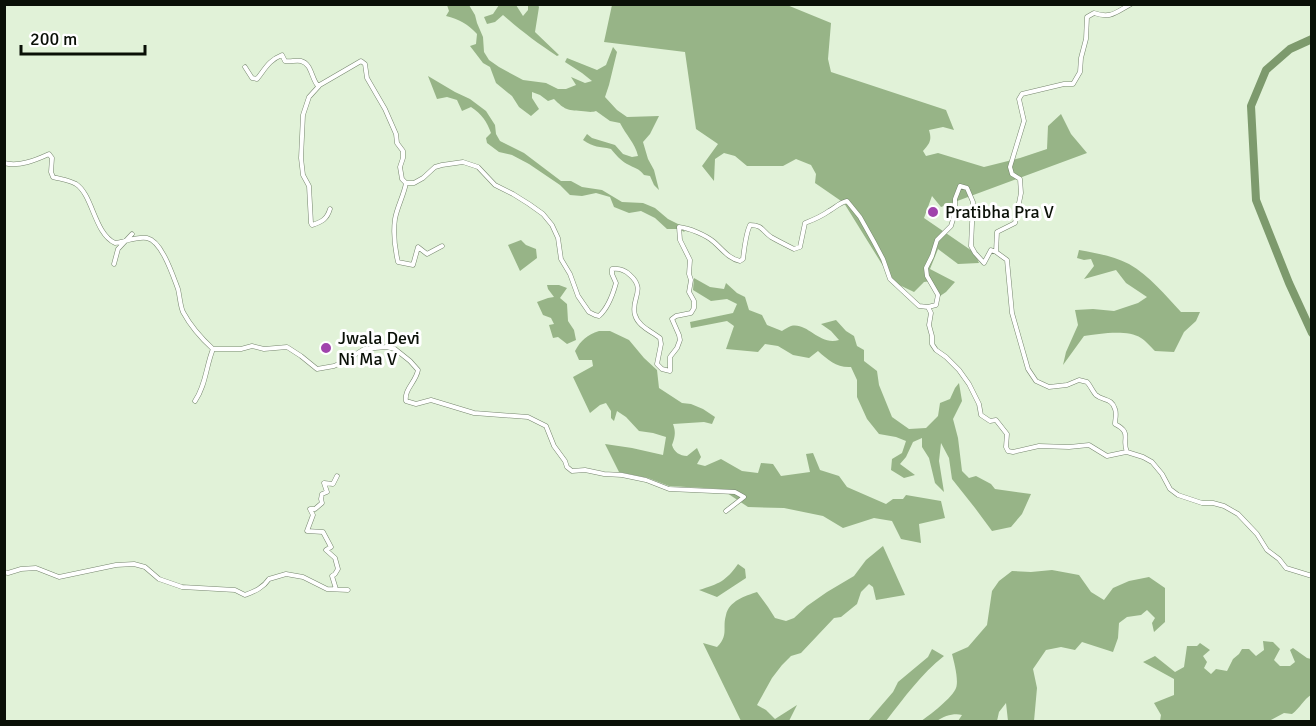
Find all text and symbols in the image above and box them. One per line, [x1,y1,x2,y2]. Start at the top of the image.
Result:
scale bar [21,18,146,56]
text: 200 m [30,28,77,50]
place label: Pratibha Pra V [945,201,1055,223]
marker: Pratibha Pra V [926,205,940,219]
place label: Jwala Devi Ni Ma V [338,327,420,370]
marker: Jwala Devi Ni Ma V [319,341,333,355]

